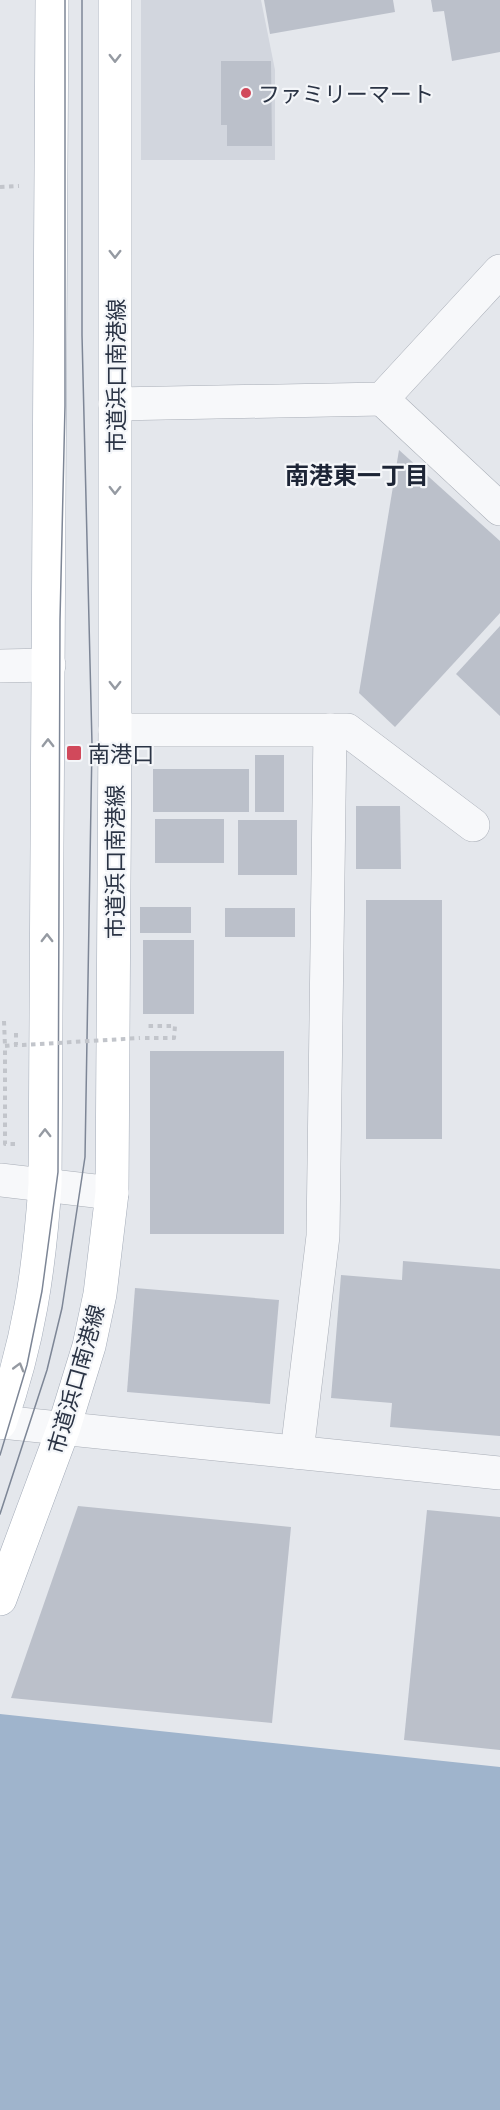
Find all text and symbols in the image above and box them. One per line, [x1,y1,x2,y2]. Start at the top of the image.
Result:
one-way arrow [109,54,121,63]
place label: ファミリーマート [258,80,434,106]
marker: ファミリーマート [239,86,253,100]
one-way arrow [109,249,121,258]
street label: 市道浜口南港線 [102,299,128,453]
district label: 南港東一丁目 [285,460,429,489]
one-way arrow [109,486,121,495]
one-way arrow [109,681,121,690]
one-way arrow [42,738,54,747]
place label: 南港口 [88,740,154,766]
marker: 南港口 [65,744,83,762]
street label: 市道浜口南港線 [101,785,127,939]
one-way arrow [41,933,53,942]
one-way arrow [39,1128,52,1137]
street label: 市道浜口南港線 [41,1301,109,1457]
one-way arrow [12,1362,24,1373]

